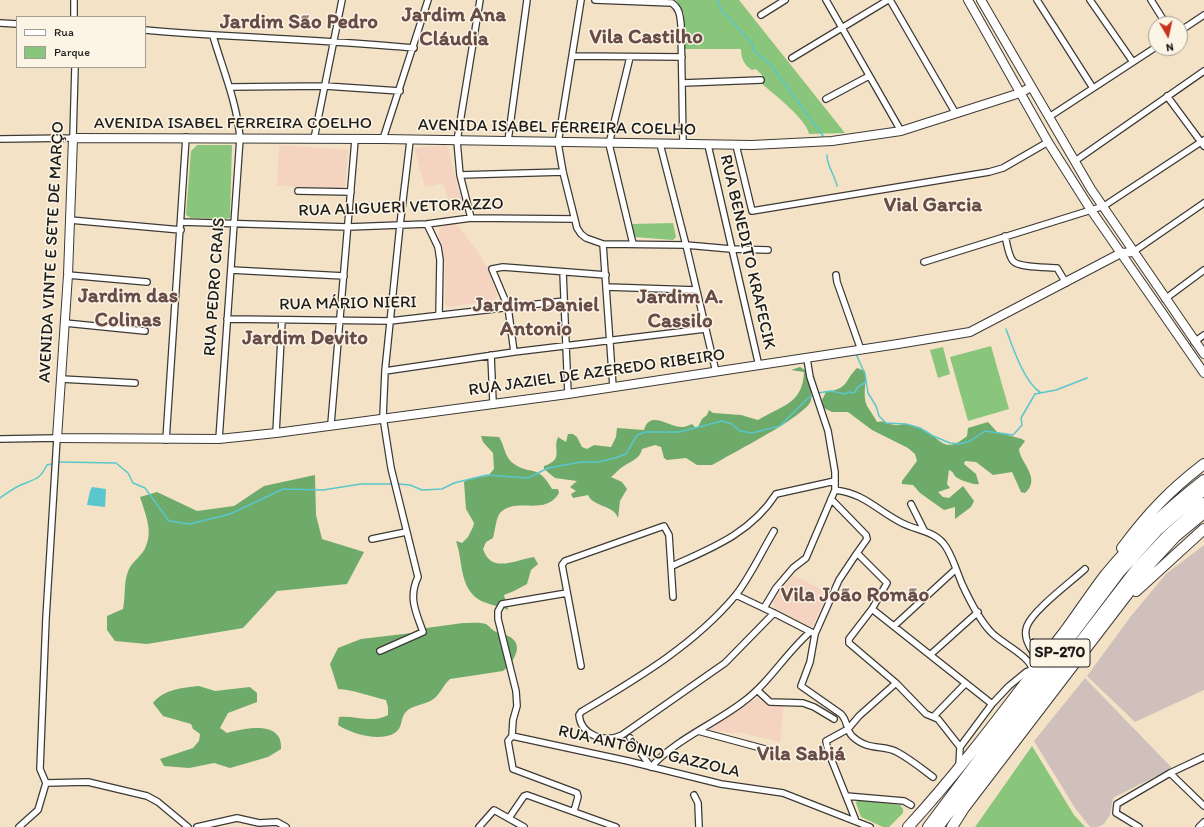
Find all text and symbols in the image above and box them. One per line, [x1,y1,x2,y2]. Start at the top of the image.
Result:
district label: Jardim Ana Cláudia [402,3,506,53]
district label: Jardim São Pedro [220,10,378,36]
legend [16,16,146,68]
north arrow [1148,16,1188,56]
text: Rua [54,25,74,39]
district label: Vila Castilho [589,25,703,51]
text: N [1165,40,1174,54]
text: Parque [54,45,90,59]
street label: AVENIDA ISABEL FERREIRA COELHO [94,114,372,134]
street label: AVENIDA ISABEL FERREIRA COELHO [418,115,696,141]
street label: AVENIDA VINTE E SETE DE MARÇO [35,121,69,383]
street label: RUA BENEDITO KRAFECIK [715,153,779,351]
district label: Vial Garcia [884,193,982,219]
street label: RUA ALIGUERI VETORAZZO [298,194,504,222]
street label: RUA PEDRO CRAIS [200,217,230,357]
district label: Jardim das Colinas [78,284,178,334]
district label: Jardim A. Cassilo [637,285,723,335]
street label: RUA MÁRIO NIERI [279,293,417,315]
district label: Jardim Daniel Antonio [473,293,599,343]
district label: Jardim Devito [242,326,368,352]
street label: RUA JAZIEL DE AZEREDO RIBEIRO [467,345,727,401]
district label: Vila João Romão [781,583,929,609]
road number: SP-270 [1030,639,1090,667]
street label: RUA ANTÔNIO GAZZOLA [556,721,742,783]
district label: Vila Sabiá [757,742,845,768]

